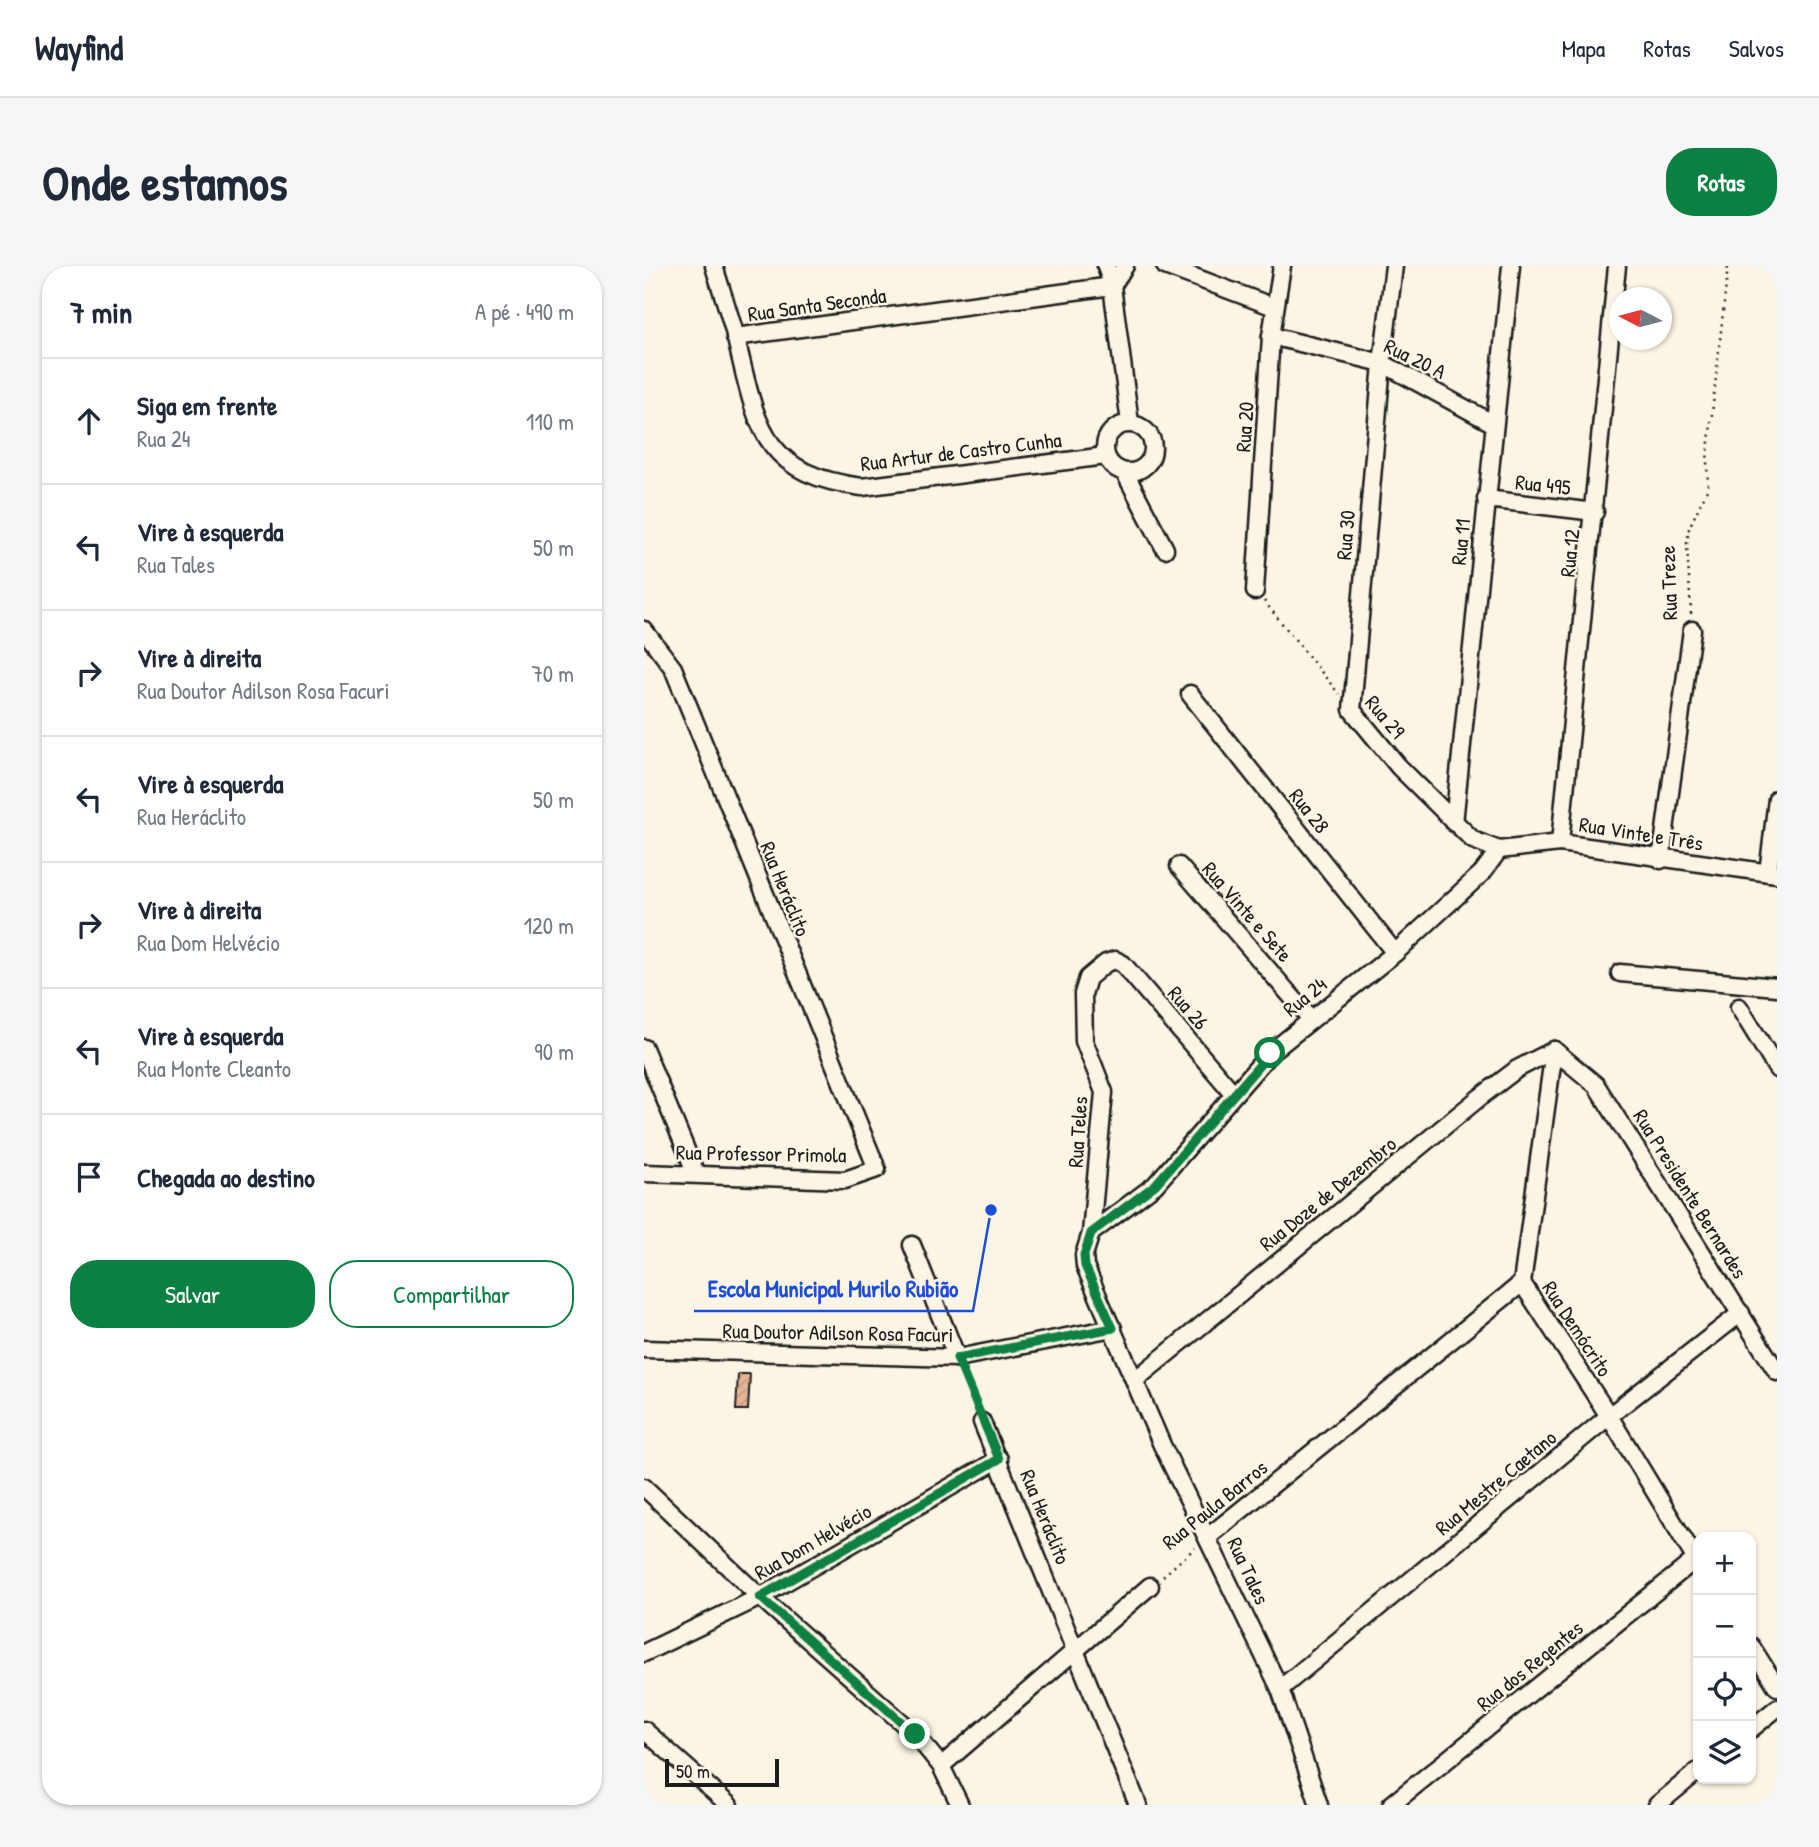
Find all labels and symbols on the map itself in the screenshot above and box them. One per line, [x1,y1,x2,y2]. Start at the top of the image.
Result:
street label: Rua Santa Seconda [746,280,888,329]
north arrow [1609,287,1672,350]
street label: Rua 20 A [1380,331,1451,386]
street label: Rua 20 [1228,401,1261,453]
street label: Rua Artur de Castro Cunha [859,425,1063,478]
street label: Rua 495 [1514,467,1572,502]
street label: Rua 30 [1329,509,1362,561]
street label: Rua 11 [1444,517,1477,566]
street label: Rua 12 [1553,527,1586,579]
street label: Rua Treze [1653,545,1684,621]
street label: Rua 29 [1359,689,1412,745]
street label: Rua 28 [1283,782,1336,839]
street label: Rua Vinte e Três [1577,809,1705,858]
street label: Rua Heráclito [753,837,818,940]
street label: Rua Vinte e Sete [1196,855,1299,968]
street label: Rua 24 [1277,970,1333,1023]
street label: Rua 26 [1161,980,1215,1036]
route start [1254,1037,1285,1068]
street label: Rua Teles [1061,1095,1094,1168]
street label: Rua Presidente Bernardes [1627,1104,1754,1284]
street label: Rua Doze de Dezembro [1253,1129,1402,1258]
street label: Rua Professor Primola [675,1138,847,1169]
callout: Escola Municipal Murilo Rubião [694,1267,973,1311]
text: Escola Municipal Murilo Rubião [708,1273,959,1305]
street label: Rua Demócrito [1536,1275,1619,1382]
street label: Rua Doutor Adilson Rosa Facuri [722,1316,954,1349]
street label: Rua Mestre Caetano [1429,1423,1562,1542]
street label: Rua Paula Barros [1156,1453,1274,1556]
street label: Rua Heráclito [1013,1465,1078,1568]
street label: Rua Dom Helvécio [749,1496,876,1587]
street label: Rua Tales [1220,1532,1277,1609]
street label: Rua dos Regentes [1470,1614,1589,1718]
route end [899,1718,930,1749]
scale bar [665,1756,779,1788]

